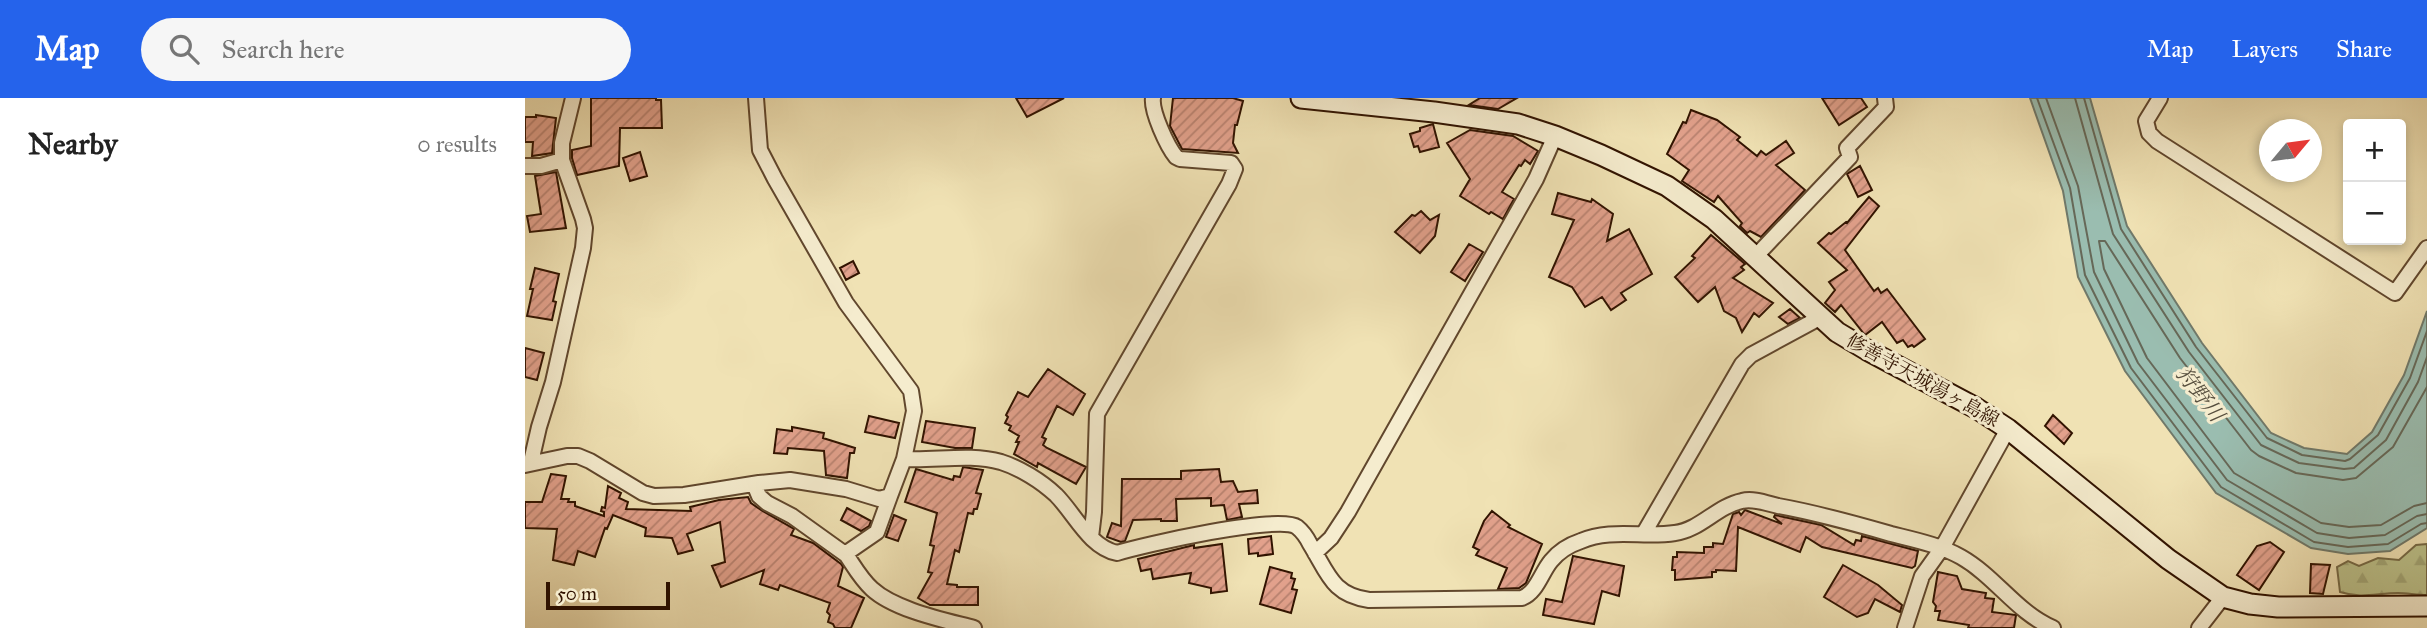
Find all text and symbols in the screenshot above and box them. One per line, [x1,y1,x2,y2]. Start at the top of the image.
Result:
search box [141,18,631,81]
text: Map [35,29,99,69]
icon: search [165,30,203,68]
text: Search here [221,33,345,65]
text: Map [2147,34,2194,64]
text: Layers [2232,34,2298,64]
text: Share [2336,34,2392,64]
north arrow [2259,119,2322,182]
map controls [2343,119,2406,245]
button: + [2343,119,2406,182]
text: Nearby [28,126,118,162]
text: 0 results [417,130,497,158]
button: − [2343,182,2406,245]
street label: 修善寺天城湯ヶ島線 [1843,328,2003,432]
water label: 狩野川 [2170,361,2231,428]
scale bar [546,579,670,611]
text: 50 m [557,582,597,605]

